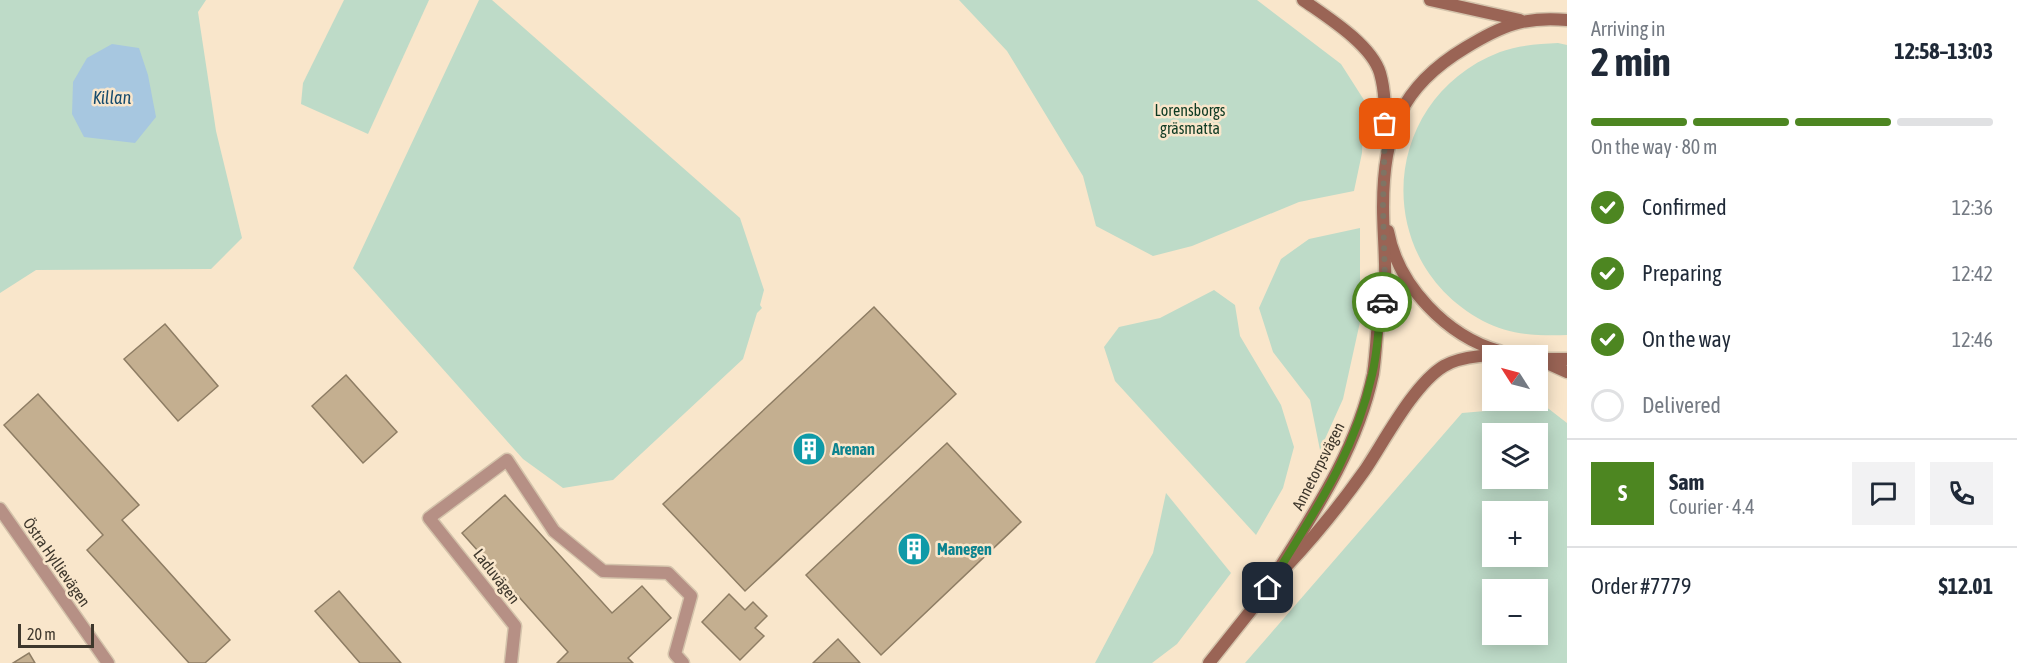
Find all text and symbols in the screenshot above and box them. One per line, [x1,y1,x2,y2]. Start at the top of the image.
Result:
text: Arriving in [1591,17,1665,40]
text: 12:58–13:03 [1894,38,1993,64]
text: 2 min [1591,40,1671,84]
water label: Killan [93,87,131,108]
pin [1359,98,1410,149]
park label: Lorensborgs gräsmatta [1155,101,1226,138]
icon: bag [1368,107,1401,140]
text: On the way · 80 m [1591,135,1717,158]
icon: check [1591,191,1624,224]
text: Confirmed [1642,194,1727,220]
text: 12:36 [1952,196,1993,219]
icon: check [1591,257,1624,290]
text: Preparing [1642,260,1722,286]
text: 12:42 [1952,262,1993,285]
courier [1352,272,1412,332]
icon: car [1366,286,1399,319]
icon: check [1591,323,1624,356]
text: On the way [1642,326,1731,352]
text: 12:46 [1952,328,1993,351]
north arrow [1482,345,1548,411]
map controls [1482,345,1548,645]
text: Delivered [1642,392,1721,418]
street label: Annetorpsvägen [1288,419,1349,513]
button: layers [1482,423,1548,489]
building icon: Arenan [791,431,827,467]
place label: Arenan [831,440,875,458]
button: chat [1852,462,1915,525]
button: phone [1930,462,1993,525]
text: Sam [1669,469,1704,495]
text: S [1618,480,1627,506]
text: Courier · 4.4 [1669,495,1755,518]
button: + [1482,501,1548,567]
street label: Östra Hyllievägen [19,514,94,610]
building icon: Manegen [896,531,932,567]
place label: Manegen [937,540,992,558]
street label: Laduvägen [469,545,524,608]
pin [1242,562,1293,613]
icon: home [1251,571,1284,604]
text: Order #7779 [1591,573,1691,599]
text: $12.01 [1938,573,1993,599]
button: − [1482,579,1548,645]
scale bar [18,621,94,648]
text: 20 m [27,625,56,643]

